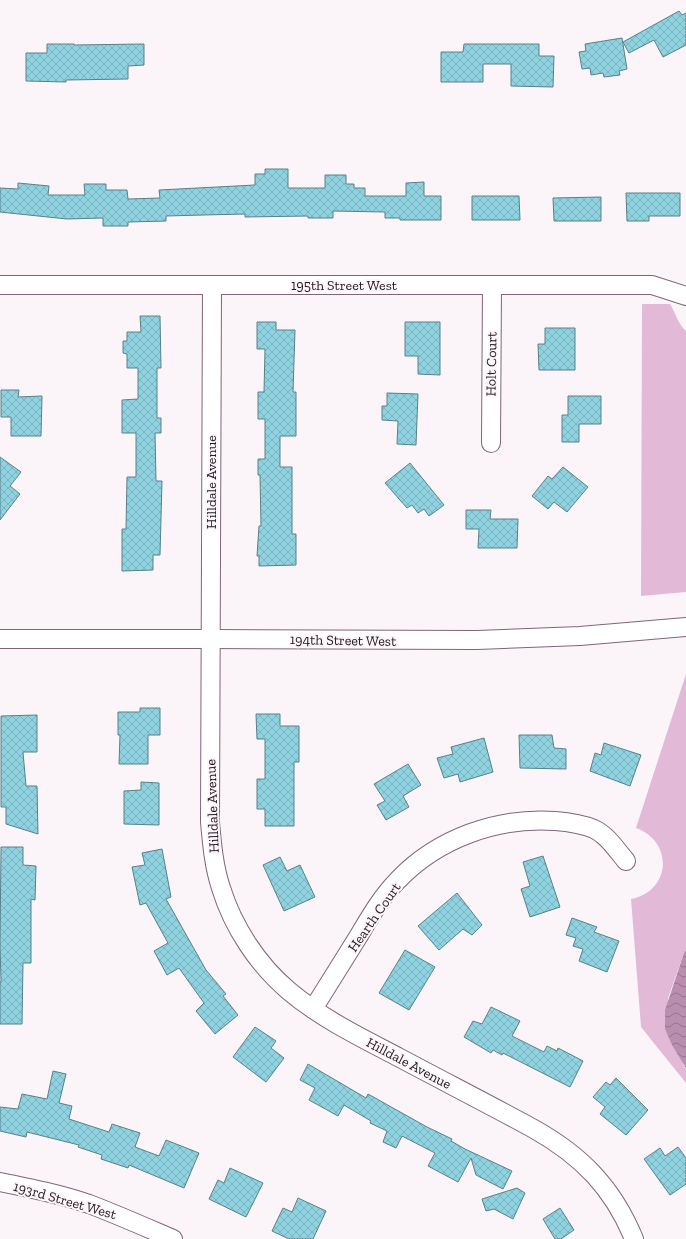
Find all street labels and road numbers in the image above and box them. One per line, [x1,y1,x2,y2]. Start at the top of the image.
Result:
street label: 195th Street West [291,277,398,294]
street label: Holt Court [482,331,501,396]
street label: Hilldale Avenue [203,435,220,529]
street label: 194th Street West [290,631,397,650]
street label: Hilldale Avenue [202,758,223,853]
street label: Hearth Court [344,879,405,955]
street label: Hilldale Avenue [363,1034,455,1093]
street label: 193rd Street West [11,1178,119,1224]

